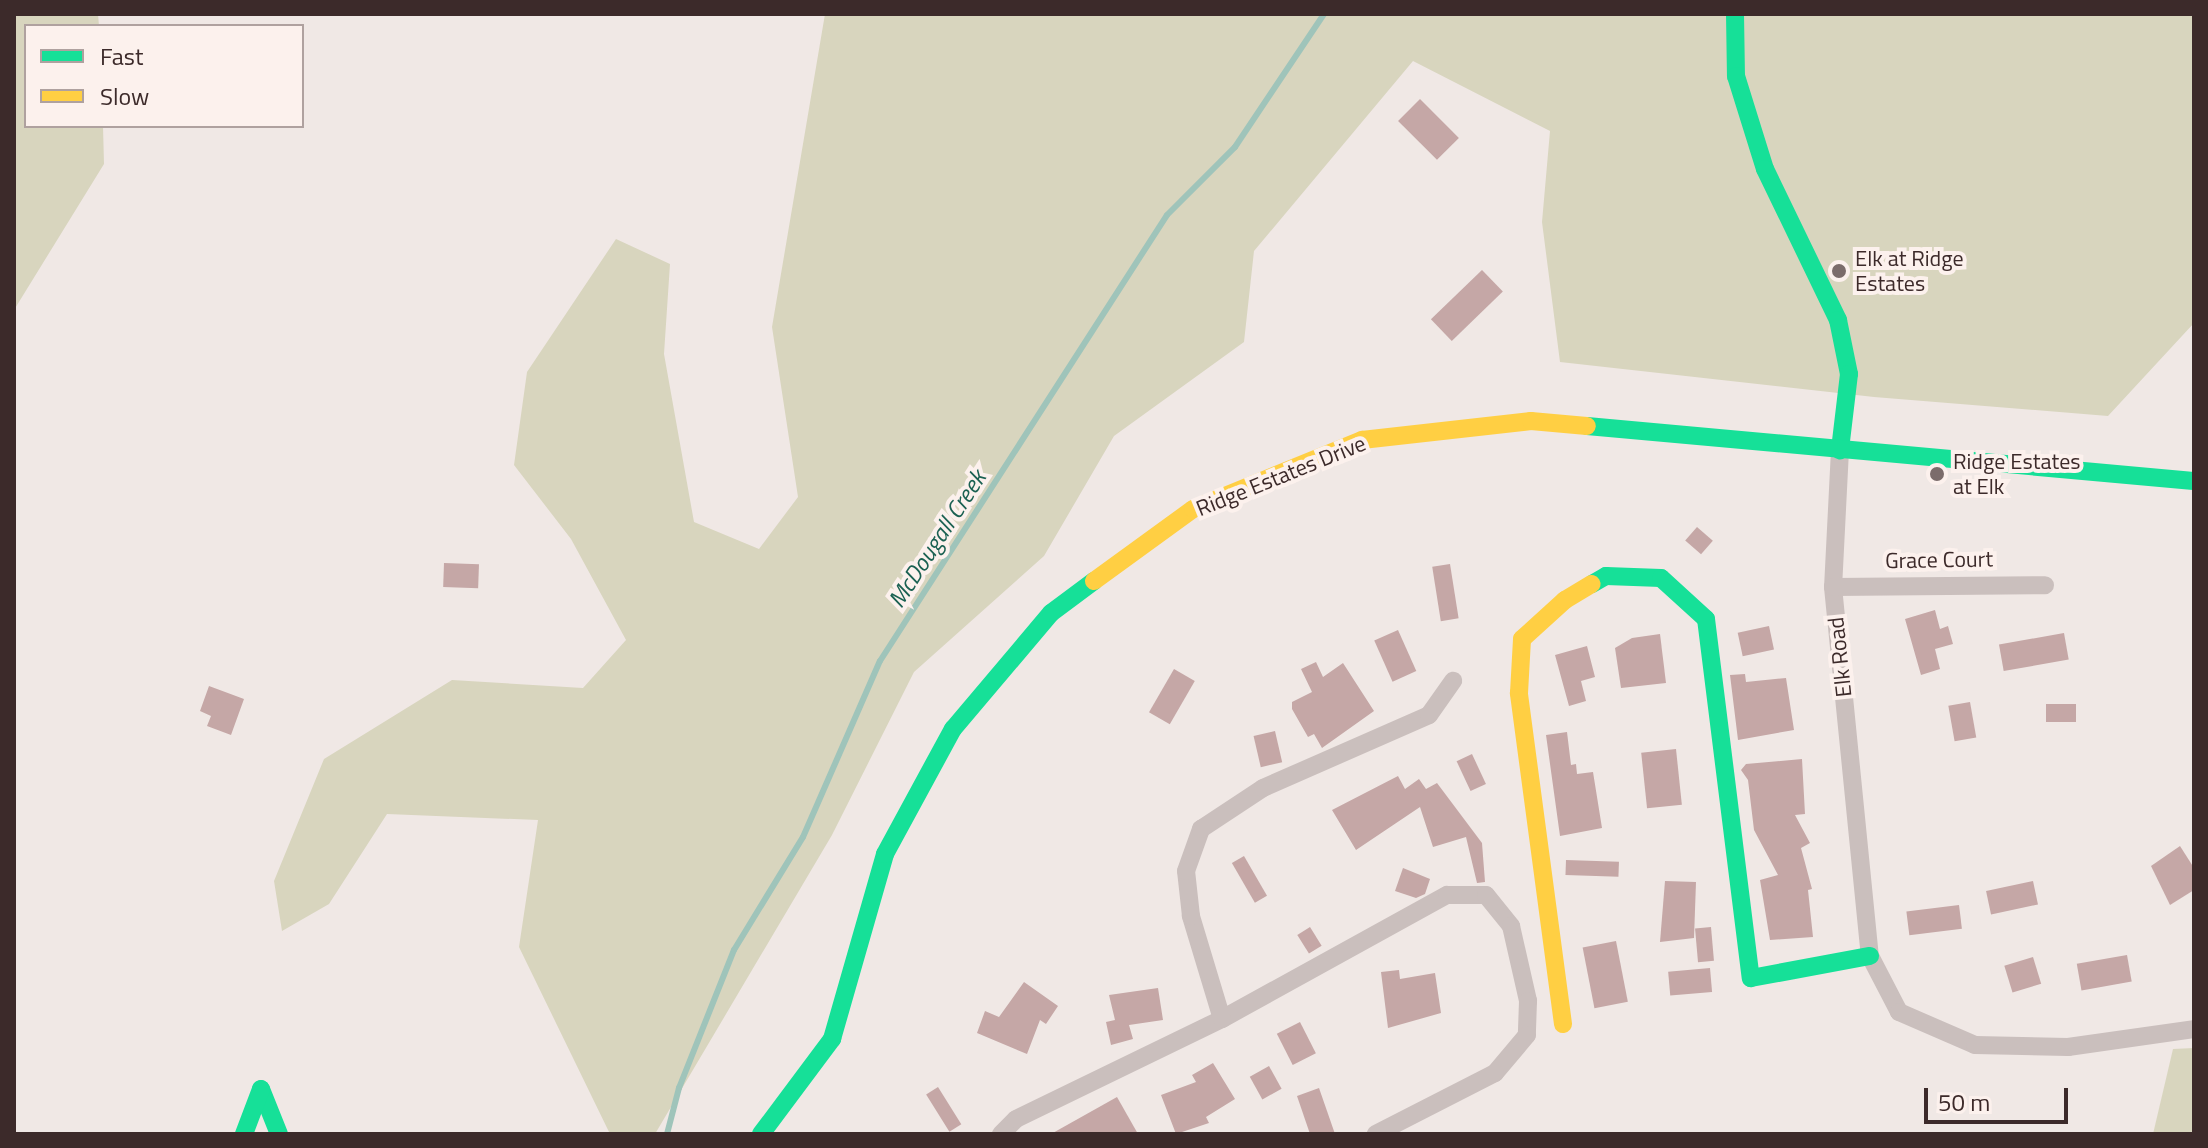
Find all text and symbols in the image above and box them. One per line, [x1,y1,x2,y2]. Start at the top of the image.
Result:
legend [24,24,304,128]
text: Fast [100,38,143,74]
text: Slow [100,78,149,114]
place label: Elk at Ridge Estates [1855,245,1964,296]
marker: Elk at Ridge Estates [1830,262,1848,280]
street label: Ridge Estates Drive [1192,430,1370,522]
place label: Ridge Estates at Elk [1953,448,2080,500]
water label: McDougall Creek [882,465,992,613]
marker: Ridge Estates at Elk [1928,465,1946,483]
street label: Grace Court [1885,546,1993,574]
street label: Elk Road [1823,616,1857,698]
scale bar [1928,1072,2072,1122]
text: 50 m [1938,1084,1990,1120]

